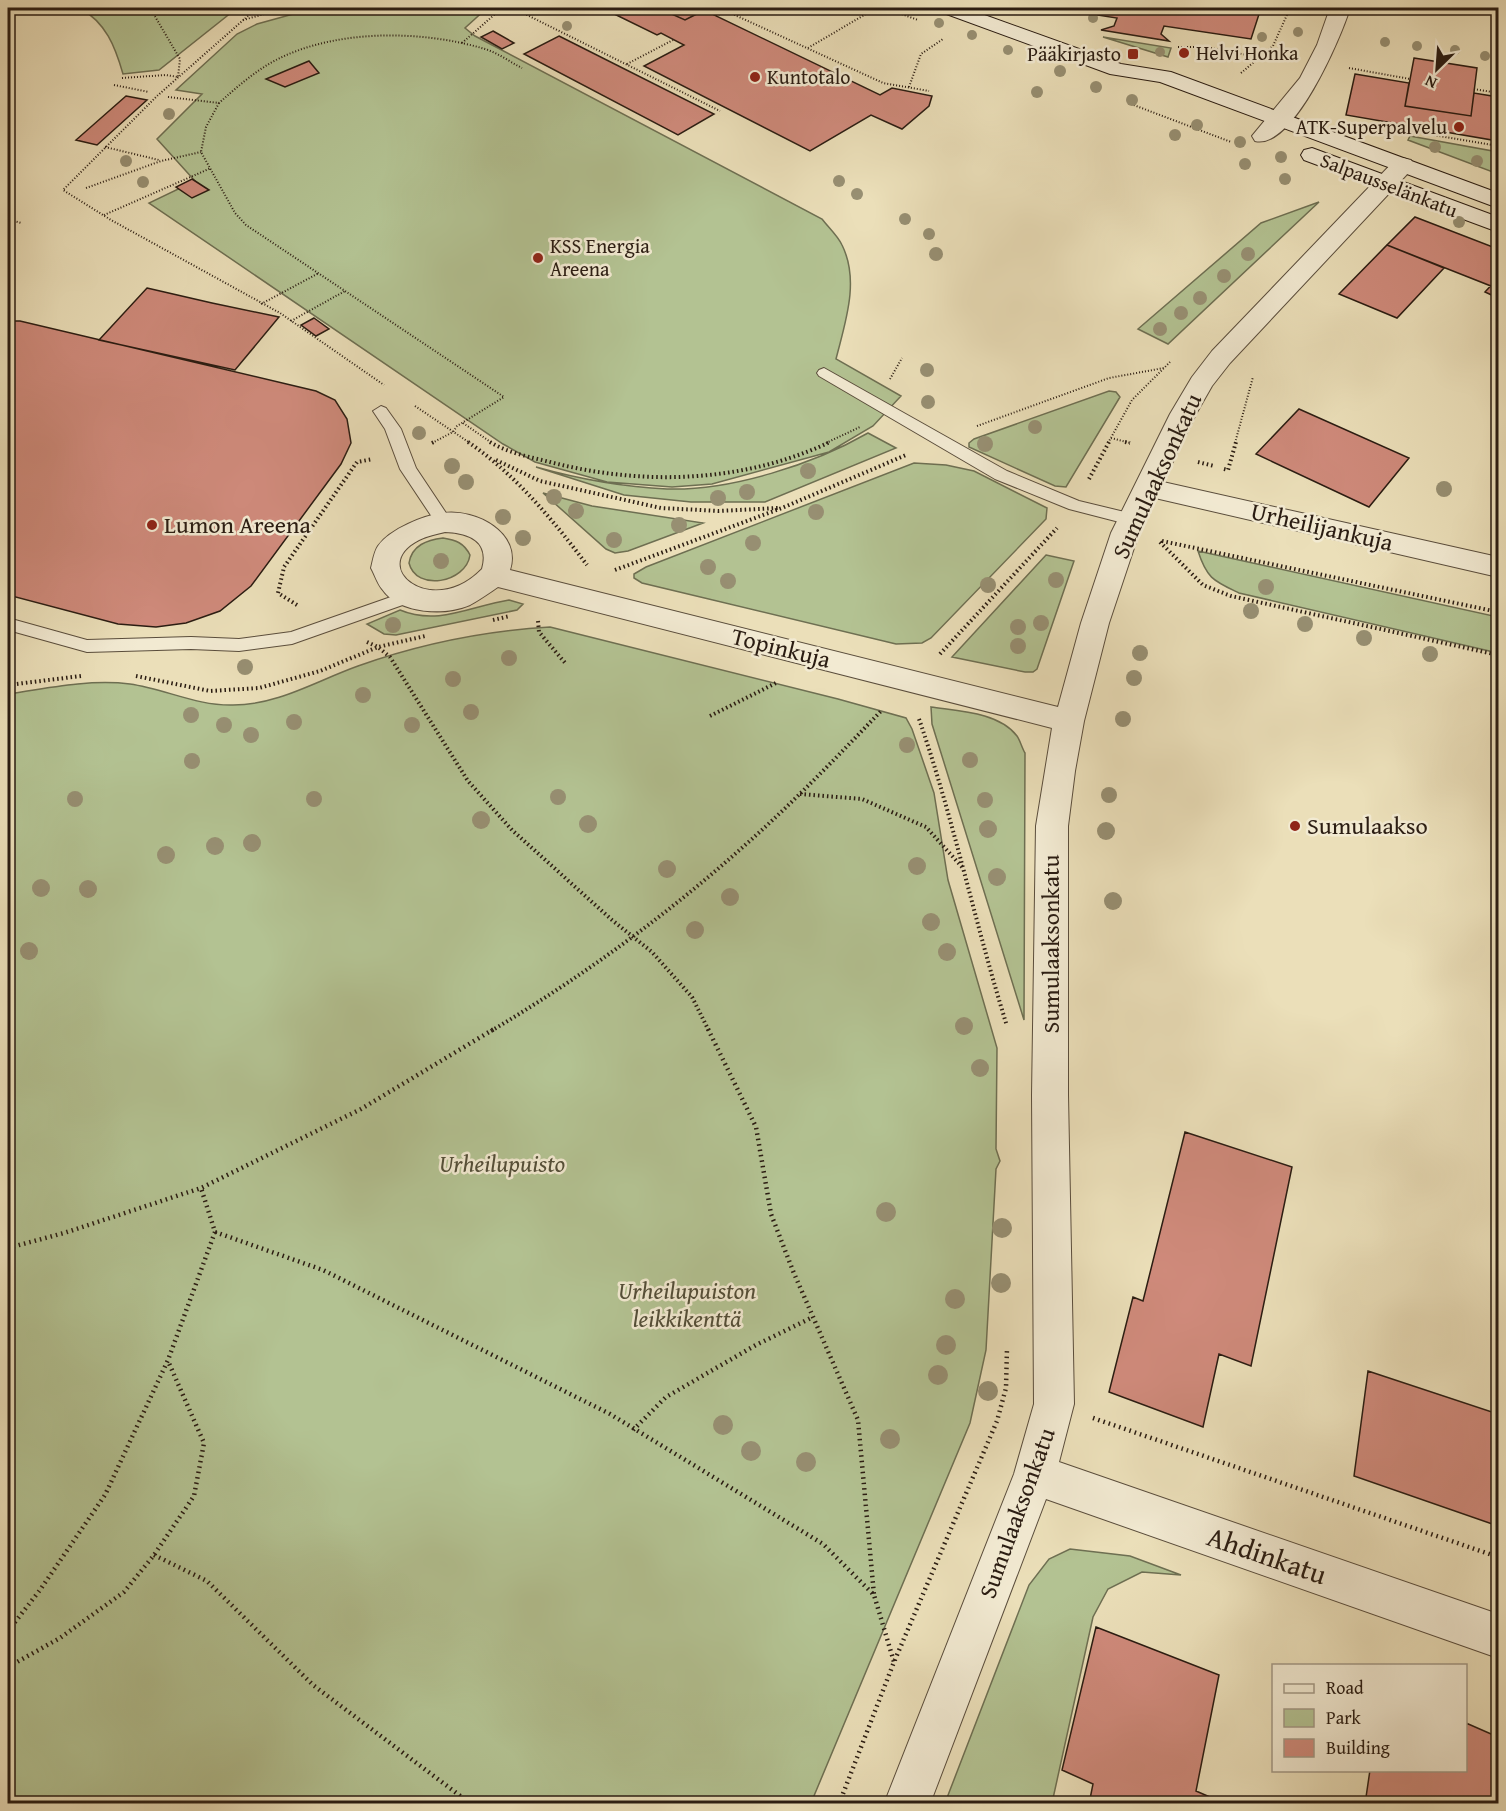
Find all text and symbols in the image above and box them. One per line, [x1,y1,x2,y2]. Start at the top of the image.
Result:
place label: Helvi Honka [1196,38,1299,67]
place label: Pääkirjasto [1027,39,1121,68]
north arrow [1407,39,1467,99]
marker: Helvi Honka [1177,46,1191,60]
marker: Pääkirjasto [1126,47,1140,61]
place label: Kuntotalo [767,62,851,91]
text: N [1420,69,1441,96]
marker: Kuntotalo [748,70,762,84]
place label: ATK-Superpalvelu [1296,112,1447,141]
marker: ATK-Superpalvelu [1452,120,1466,134]
street label: Salpausselänkatu [1316,145,1462,224]
place label: KSS Energia Areena [550,231,650,283]
marker: KSS Energia Areena [531,251,545,265]
street label: Sumulaaksonkatu [1103,387,1210,564]
street label: Urheilijankuja [1248,493,1397,560]
place label: Lumon Areena [164,507,311,542]
marker: Lumon Areena [145,518,159,532]
street label: Topinkuja [728,618,835,677]
place label: Sumulaakso [1307,808,1428,843]
marker: Sumulaakso [1288,819,1302,833]
street label: Sumulaaksonkatu [1033,854,1068,1034]
park label: Urheilupuisto [439,1146,565,1181]
park label: Urheilupuiston leikkikenttä [618,1273,756,1336]
street label: Sumulaaksonkatu [969,1423,1064,1603]
street label: Ahdinkatu [1202,1515,1332,1594]
legend [1272,1664,1467,1772]
text: Road [1326,1674,1364,1701]
text: Park [1326,1704,1362,1731]
text: Building [1326,1734,1390,1761]

